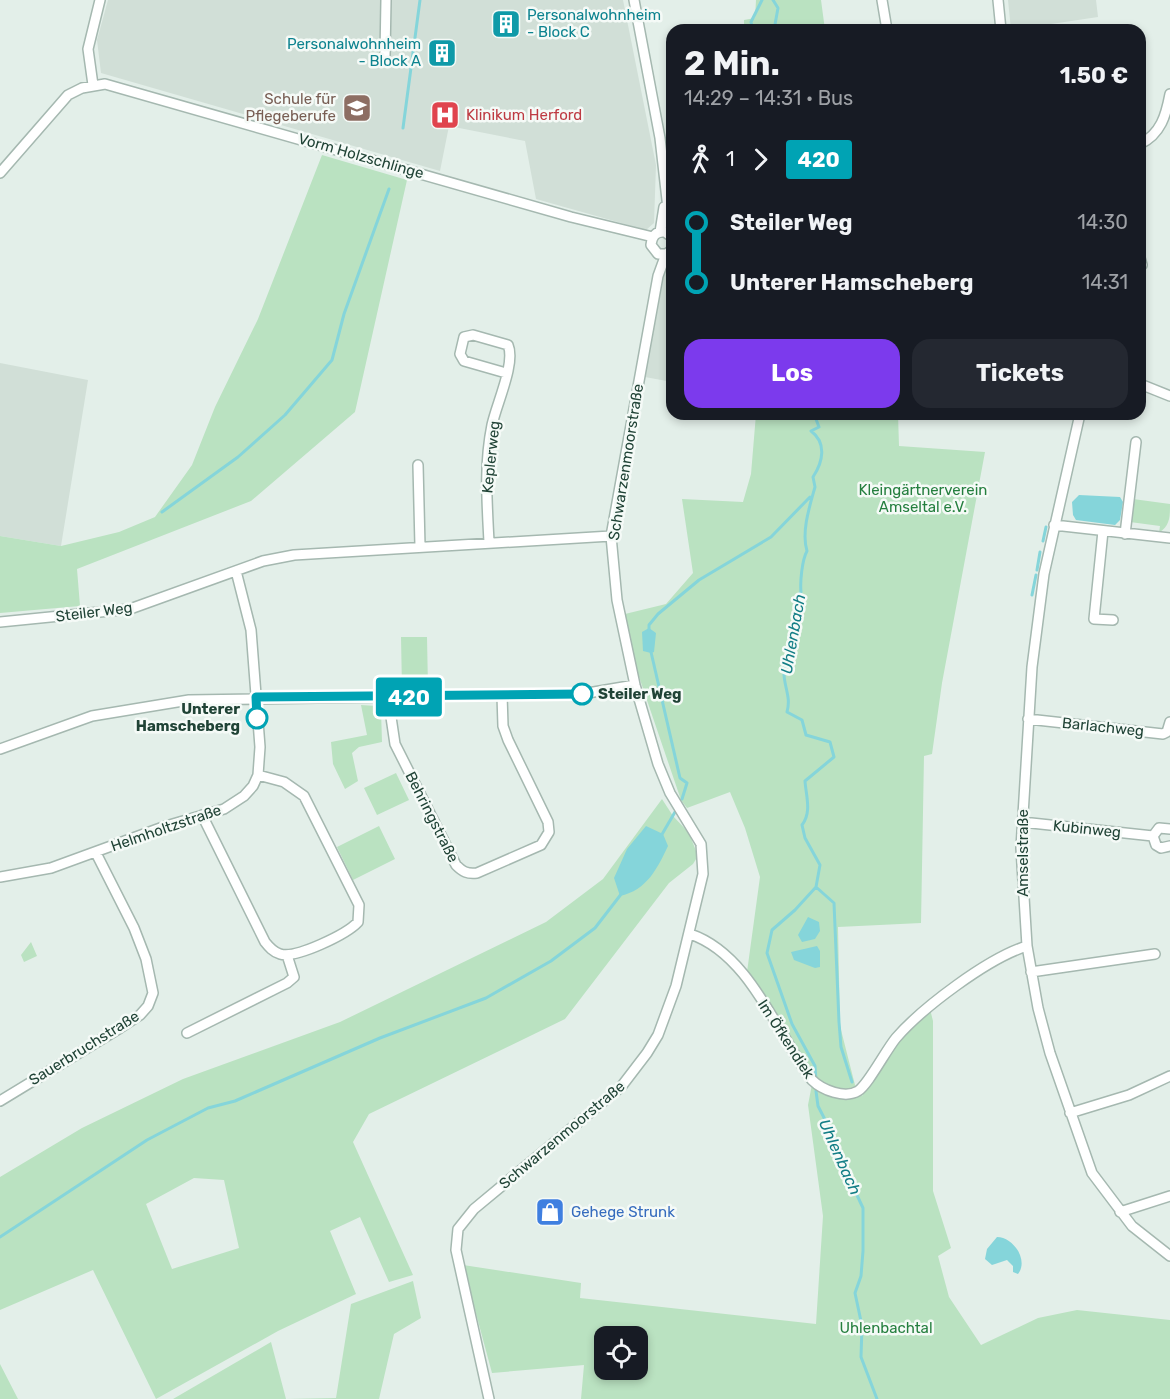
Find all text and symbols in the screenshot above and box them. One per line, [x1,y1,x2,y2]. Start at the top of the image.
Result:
place label: Personalwohnheim - Block C [527,6,661,41]
building icon: Personalwohnheim - Block C [490,8,522,40]
place label: Personalwohnheim - Block A [287,35,421,70]
building icon: Personalwohnheim - Block A [426,37,458,69]
text: 2 Min. [684,44,780,83]
text: 1.50 € [1060,62,1128,89]
text: 14:29 – 14:31 · Bus [684,86,853,110]
place label: Schule für Pflegeberufe [246,90,336,125]
school or university icon: Schule für Pflegeberufe [341,92,373,124]
hospital icon: Klinikum Herford [429,99,461,131]
place label: Klinikum Herford [466,106,582,124]
street label: Vorm Holzschlinge [296,129,426,183]
icon: walk [684,143,717,176]
icon: forward [744,143,777,176]
text: 1 [726,147,735,171]
text: 420 [798,147,840,172]
text: Steiler Weg [730,209,853,236]
text: 14:30 [1077,210,1128,234]
text: Unterer Hamscheberg [730,269,973,296]
text: 14:31 [1082,270,1128,294]
button: Los [684,339,900,408]
button: Tickets [912,339,1128,408]
street label: Schwarzenmoorstraße [605,382,647,542]
street label: Keplerweg [478,420,504,494]
park label: Kleingärtnerverein Amseltal e.V. [859,481,987,516]
water label: Uhlenbach [777,592,809,676]
street label: Steiler Weg [55,598,133,626]
line badge: 420 [374,678,444,716]
marker: Steiler Weg [571,683,593,705]
text: 420 [388,685,430,710]
place label: Steiler Weg [598,685,682,703]
place label: Unterer Hamscheberg [136,700,240,735]
marker: Unterer Hamscheberg [246,707,268,729]
street label: Barlachweg [1061,714,1145,740]
street label: Behringstraße [401,769,463,865]
street label: Helmholtzstraße [108,801,224,855]
street label: Amselstraße [1014,809,1032,897]
street label: Kubinweg [1052,816,1122,842]
street label: Im Öfkendiek [754,996,818,1082]
street label: Sauerbruchstraße [26,1007,142,1089]
street label: Schwarzenmoorstraße [496,1077,628,1193]
water label: Uhlenbach [815,1116,865,1198]
shop icon: Gehege Strunk [534,1196,566,1228]
place label: Gehege Strunk [571,1203,675,1221]
park label: Uhlenbachtal [839,1319,933,1337]
map controls [594,1326,648,1380]
button: locate [594,1326,648,1380]

